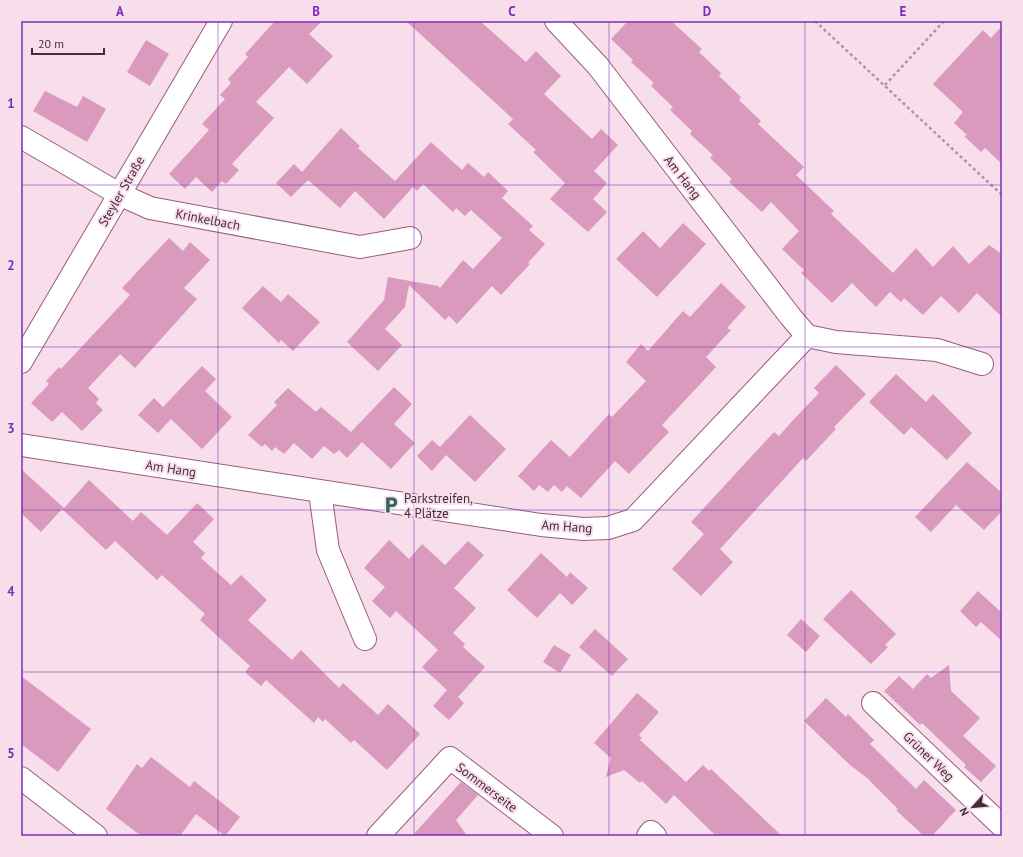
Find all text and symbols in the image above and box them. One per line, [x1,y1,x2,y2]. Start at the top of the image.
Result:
text: A [116,3,124,20]
text: B [312,3,320,20]
text: C [508,3,516,20]
text: D [703,3,711,20]
text: E [900,3,907,20]
scale bar [32,30,104,56]
text: 20 m [38,36,64,51]
text: 1 [7,95,15,112]
street label: Am Hang [660,152,705,203]
street label: Steyler Straße [94,153,148,229]
street label: Krinkelbach [174,205,242,234]
text: 2 [7,257,15,274]
text: 3 [7,420,15,437]
street label: Am Hang [144,456,197,481]
place label: Parkstreifen, 4 Plätze [404,490,473,522]
parking icon: Parkstreifen, 4 Plätze [381,495,401,515]
street label: Am Hang [541,516,593,537]
text: 4 [7,583,15,600]
street label: Grüner Weg [900,728,958,785]
text: 5 [7,745,15,762]
street label: Sommerseite [453,759,521,816]
north arrow [953,787,993,827]
text: N [956,805,972,818]

